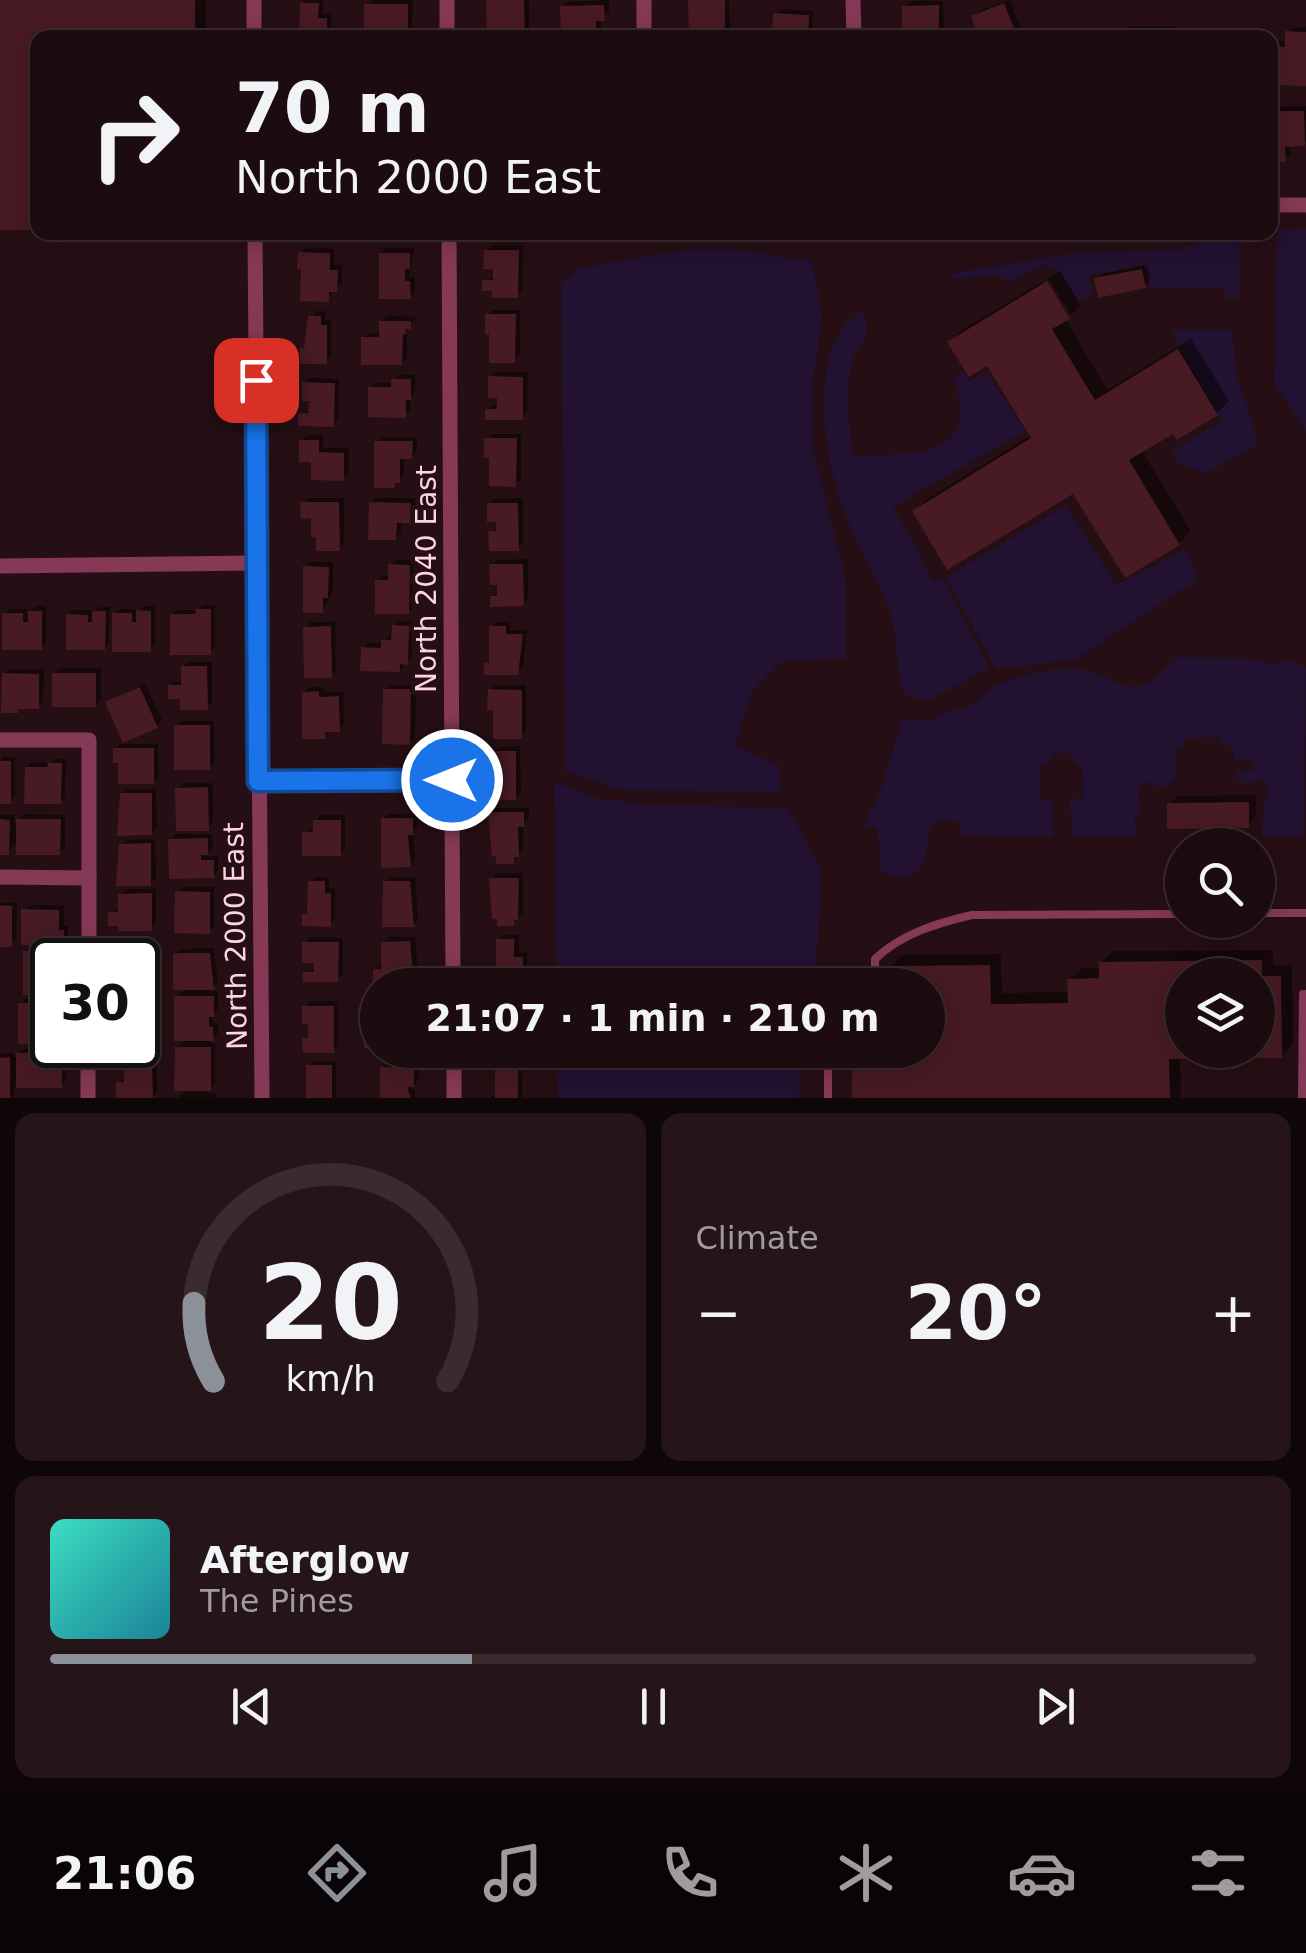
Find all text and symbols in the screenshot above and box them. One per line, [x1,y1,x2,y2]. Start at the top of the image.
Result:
text: 70 m [235,67,430,149]
icon: right [70,70,200,200]
text: North 2000 East [235,151,601,204]
pin [214,338,299,423]
icon: arrive [229,353,284,408]
street label: North 2040 East [410,465,443,693]
position arrow [400,728,504,832]
street label: North 2000 East [217,822,254,1050]
map controls [1165,828,1275,1068]
button: search [1165,828,1275,938]
speed limit sign: 30 [30,938,160,1068]
button: layers [1165,958,1275,1068]
text: 21:07 · 1 min · 210 m [425,996,880,1040]
text: Climate [696,1219,819,1257]
text: 20 [258,1242,403,1364]
text: 20° [905,1269,1047,1357]
text: − [696,1281,742,1345]
text: + [1210,1281,1256,1345]
text: km/h [285,1358,375,1399]
text: Afterglow [200,1538,410,1582]
text: The Pines [200,1582,354,1620]
icon: previous [224,1679,279,1734]
icon: pause [626,1679,681,1734]
icon: next [1028,1679,1083,1734]
icon: directions [302,1838,372,1908]
icon: music [478,1838,548,1908]
icon: phone [655,1838,725,1908]
icon: climate [831,1838,901,1908]
icon: car [1007,1838,1077,1908]
icon: filters [1183,1838,1253,1908]
text: 21:06 [53,1847,196,1900]

